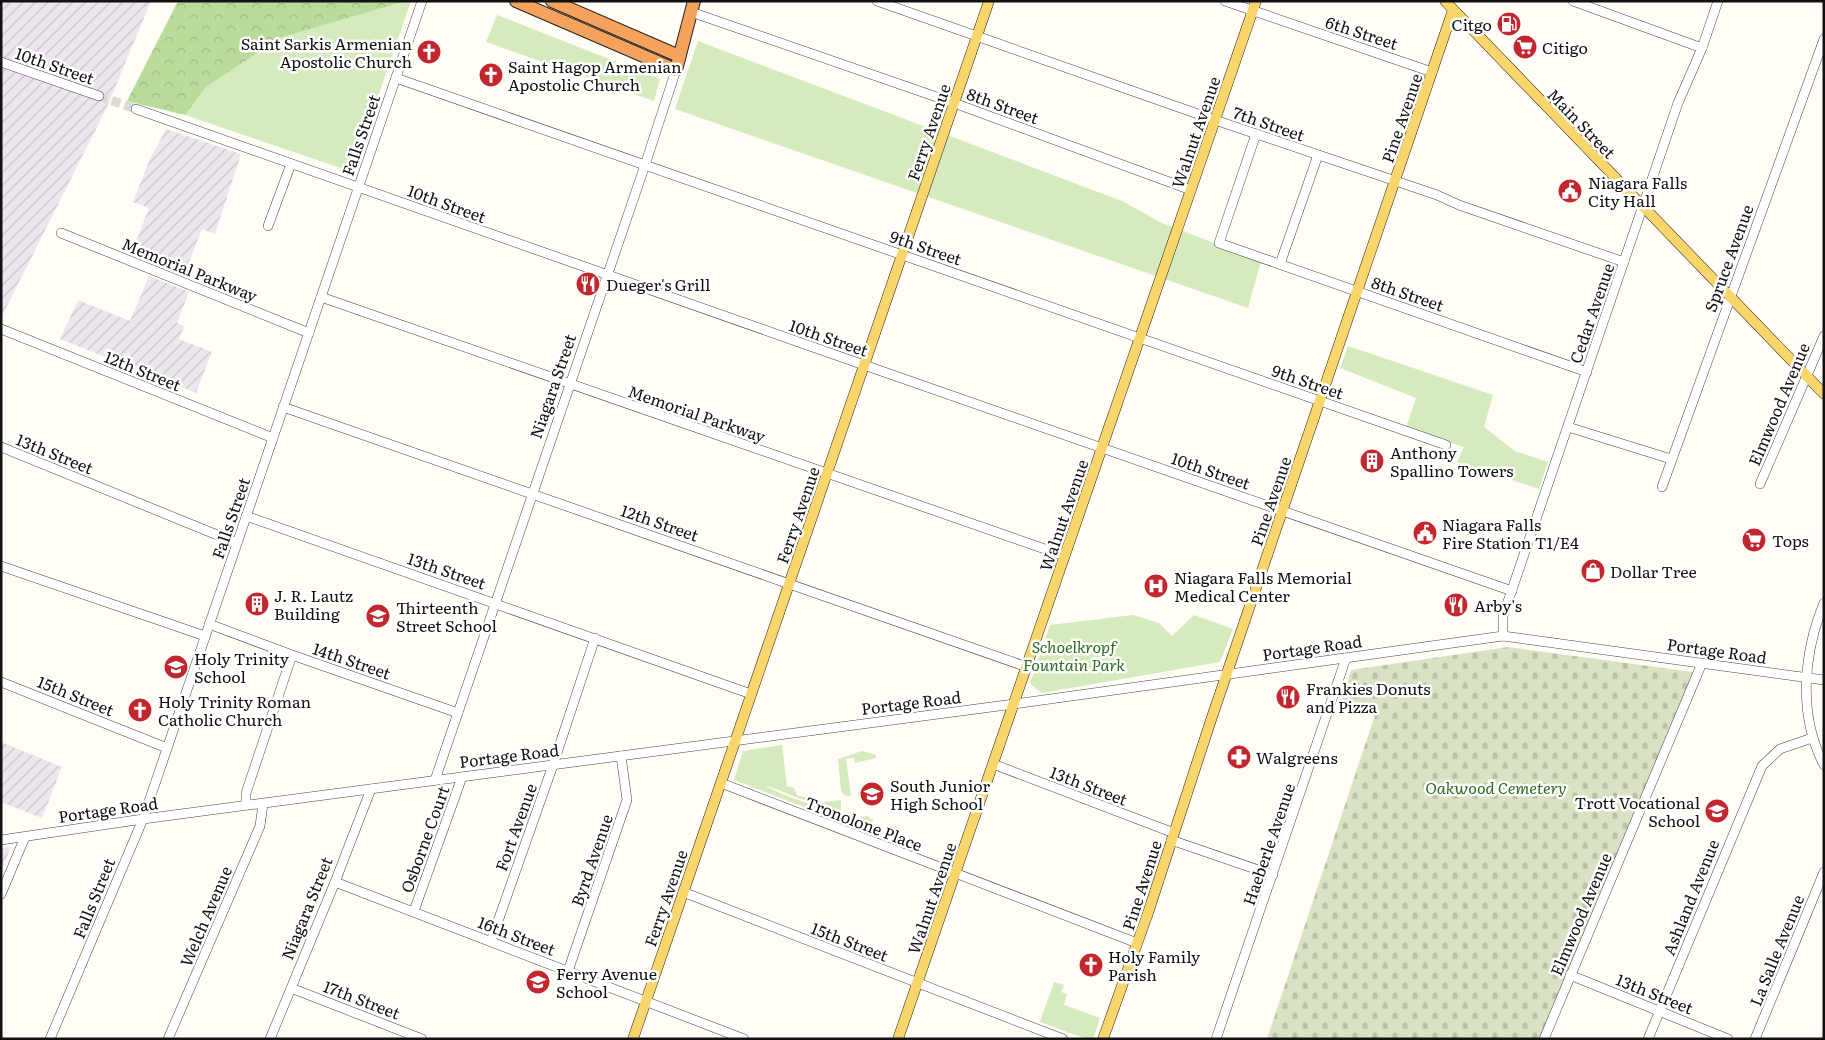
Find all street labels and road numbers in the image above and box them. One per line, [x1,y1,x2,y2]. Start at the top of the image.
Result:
street label: 6th Street [1323,9,1402,55]
street label: 10th Street [12,40,98,90]
street label: Pine Avenue [1374,70,1428,166]
street label: Walnut Avenue [1165,73,1225,191]
street label: Ferry Avenue [900,80,956,184]
street label: 8th Street [964,81,1043,129]
street label: Main Street [1542,83,1622,164]
street label: Falls Street [335,91,385,179]
street label: 7th Street [1230,100,1308,147]
street label: 10th Street [404,178,490,228]
street label: Spruce Avenue [1697,201,1759,315]
street label: 9th Street [887,224,966,271]
street label: Memorial Parkway [119,231,262,307]
street label: Cedar Avenue [1563,260,1619,366]
street label: 8th Street [1369,269,1448,317]
street label: 10th Street [786,312,872,362]
street label: Niagara Street [523,330,581,442]
street label: Elmwood Avenue [1741,339,1815,469]
street label: 12th Street [101,344,185,396]
street label: 9th Street [1269,358,1348,405]
street label: Memorial Parkway [625,378,770,448]
street label: 13th Street [13,427,98,480]
street label: 10th Street [1168,445,1254,495]
street label: Pine Avenue [1243,453,1297,549]
street label: Walnut Avenue [1033,456,1093,574]
street label: Ferry Avenue [769,463,825,567]
street label: Falls Street [205,474,255,562]
street label: 12th Street [618,498,703,547]
street label: 13th Street [405,545,490,595]
street label: Portage Road [1261,628,1364,666]
street label: Portage Road [1666,631,1769,669]
street label: 14th Street [310,636,395,685]
street label: 15th Street [34,669,118,721]
street label: Portage Road [860,684,962,720]
street label: Portage Road [458,737,560,773]
street label: 13th Street [1047,759,1132,811]
street label: Fort Avenue [488,780,542,874]
street label: Haeberle Avenue [1236,780,1300,908]
street label: Osborne Court [394,782,455,896]
street label: Portage Road [57,790,160,828]
street label: Tronolone Place [802,790,926,856]
street label: Byrd Avenue [564,811,618,909]
street label: Ashland Avenue [1656,835,1724,959]
street label: Pine Avenue [1115,837,1167,933]
street label: Walnut Avenue [901,839,961,957]
street label: Ferry Avenue [637,846,693,950]
street label: Elmwood Avenue [1543,849,1617,979]
street label: Niagara Street [274,852,338,963]
street label: Falls Street [66,854,120,942]
street label: Welch Avenue [173,862,237,970]
street label: La Salle Avenue [1743,891,1809,1009]
street label: 16th Street [475,909,560,961]
street label: 15th Street [808,915,892,967]
street label: 13th Street [1613,967,1698,1020]
street label: 17th Street [320,973,404,1025]

